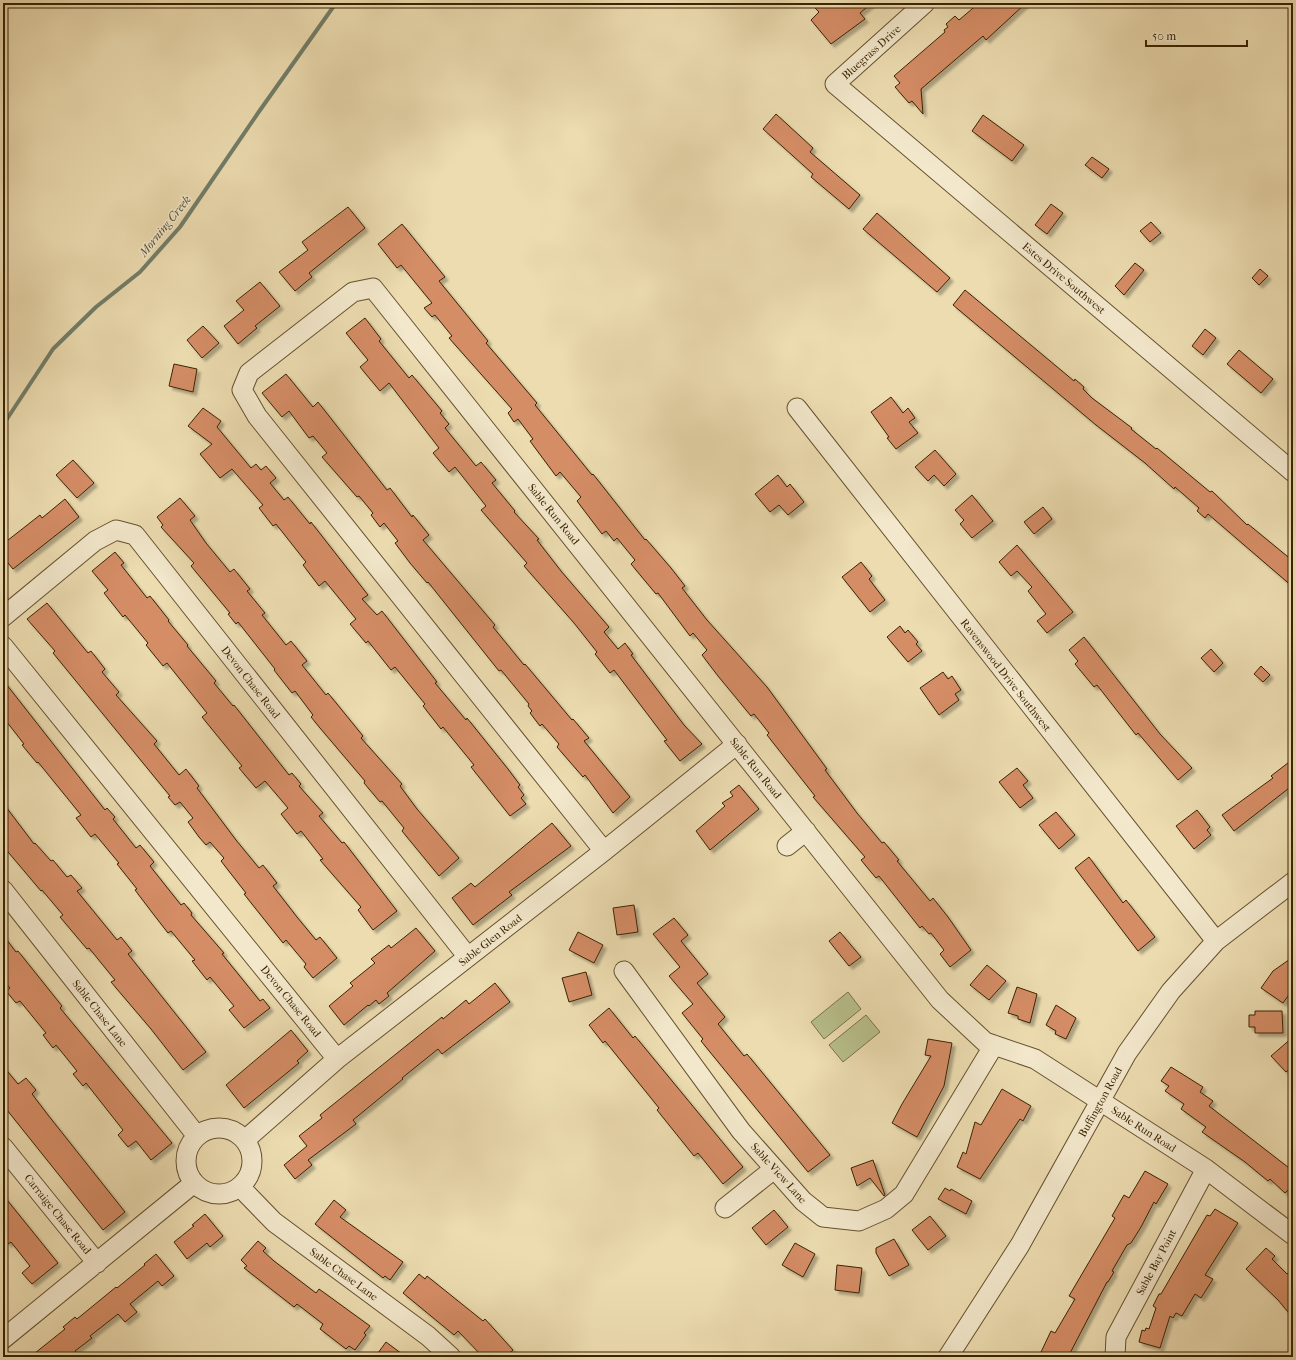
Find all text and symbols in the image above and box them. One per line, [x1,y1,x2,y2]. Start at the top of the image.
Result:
street label: Bluegrass Drive [839,22,904,82]
scale bar [1146,22,1247,48]
text: 50 m [1152,29,1176,43]
water label: Morning Creek [136,193,194,260]
street label: Estes Drive Southwest [1020,240,1108,317]
street label: Sable Run Road [525,481,583,548]
street label: Ravenswood Drive Southwest [958,616,1054,734]
street label: Devon Chase Road [218,644,284,722]
street label: Sable Run Road [727,735,785,802]
street label: Sable Glen Road [456,911,525,969]
street label: Devon Chase Road [258,963,324,1040]
street label: Sable Chase Lane [69,977,130,1050]
street label: Buffington Road [1076,1064,1126,1140]
street label: Sable Run Road [1109,1104,1179,1156]
street label: Sable View Lane [748,1140,810,1207]
street label: Carraige Chase Road [21,1172,94,1258]
street label: Sable Bay Point [1134,1227,1179,1297]
street label: Sable Chase Lane [307,1245,381,1304]

